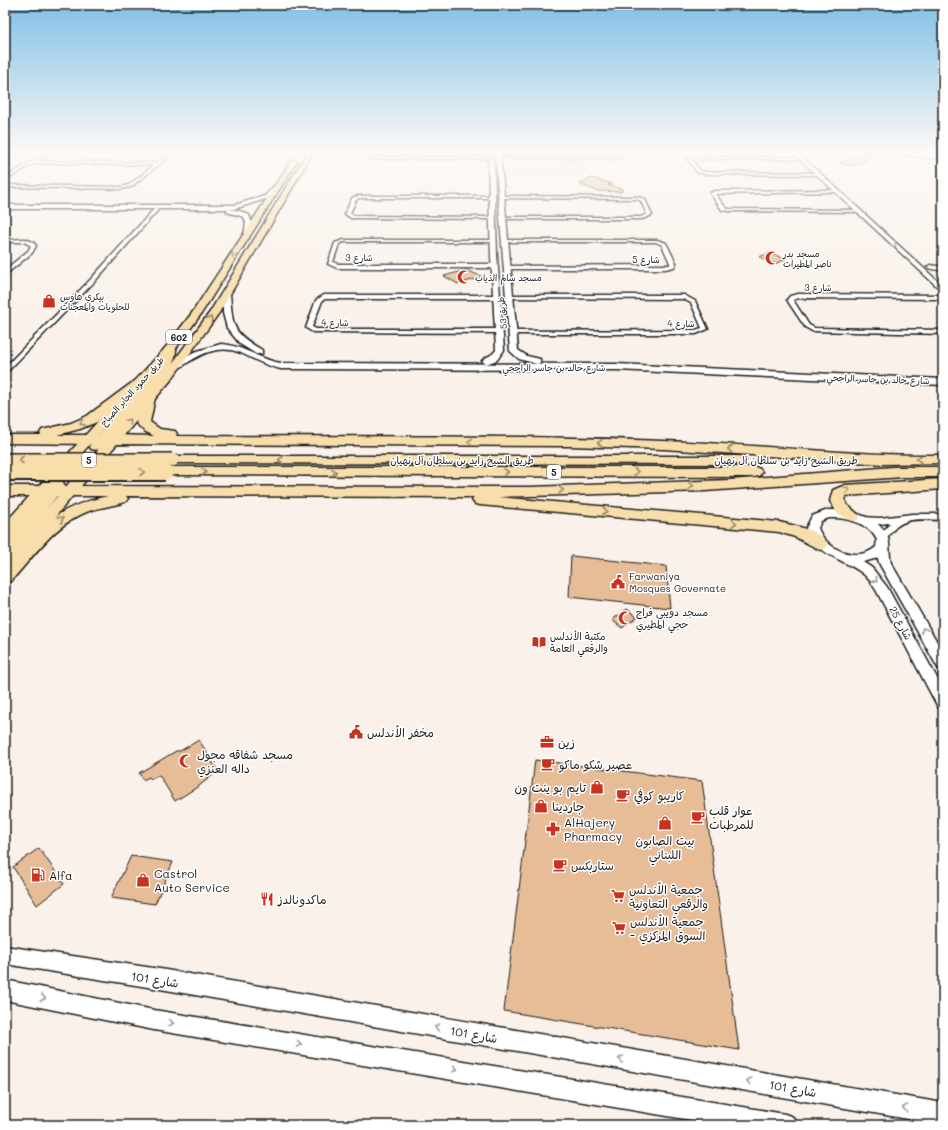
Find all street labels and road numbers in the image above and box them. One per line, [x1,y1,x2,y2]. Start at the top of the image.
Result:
street label: شارع 3 [345,252,373,264]
street label: شارع 5 [632,254,660,266]
street label: شارع 3 [804,282,832,294]
street label: طريق 53 [495,296,510,330]
street label: شارع 4 [321,317,349,329]
street label: شارع 4 [667,318,695,330]
road number: 602 [166,330,192,344]
street label: طريق حمود الجابر الصباح [98,354,167,429]
street label: شارع خالد بن جاسر الراجحي [502,362,606,377]
street label: شارع خالد بن جاسر الراجحي [826,372,930,390]
road number: 5 [82,453,96,467]
street label: طريق الشيخ زايد بن سلطان آل نهيان [390,453,534,468]
street label: طريق الشيخ زايد بن سلطان آل نهيان [714,453,858,468]
road number: 5 [547,465,561,479]
street label: شارع 25 [885,604,916,643]
street label: شارع 101 [130,967,180,993]
street label: شارع 101 [449,1022,499,1048]
street label: شارع 101 [768,1076,818,1102]

